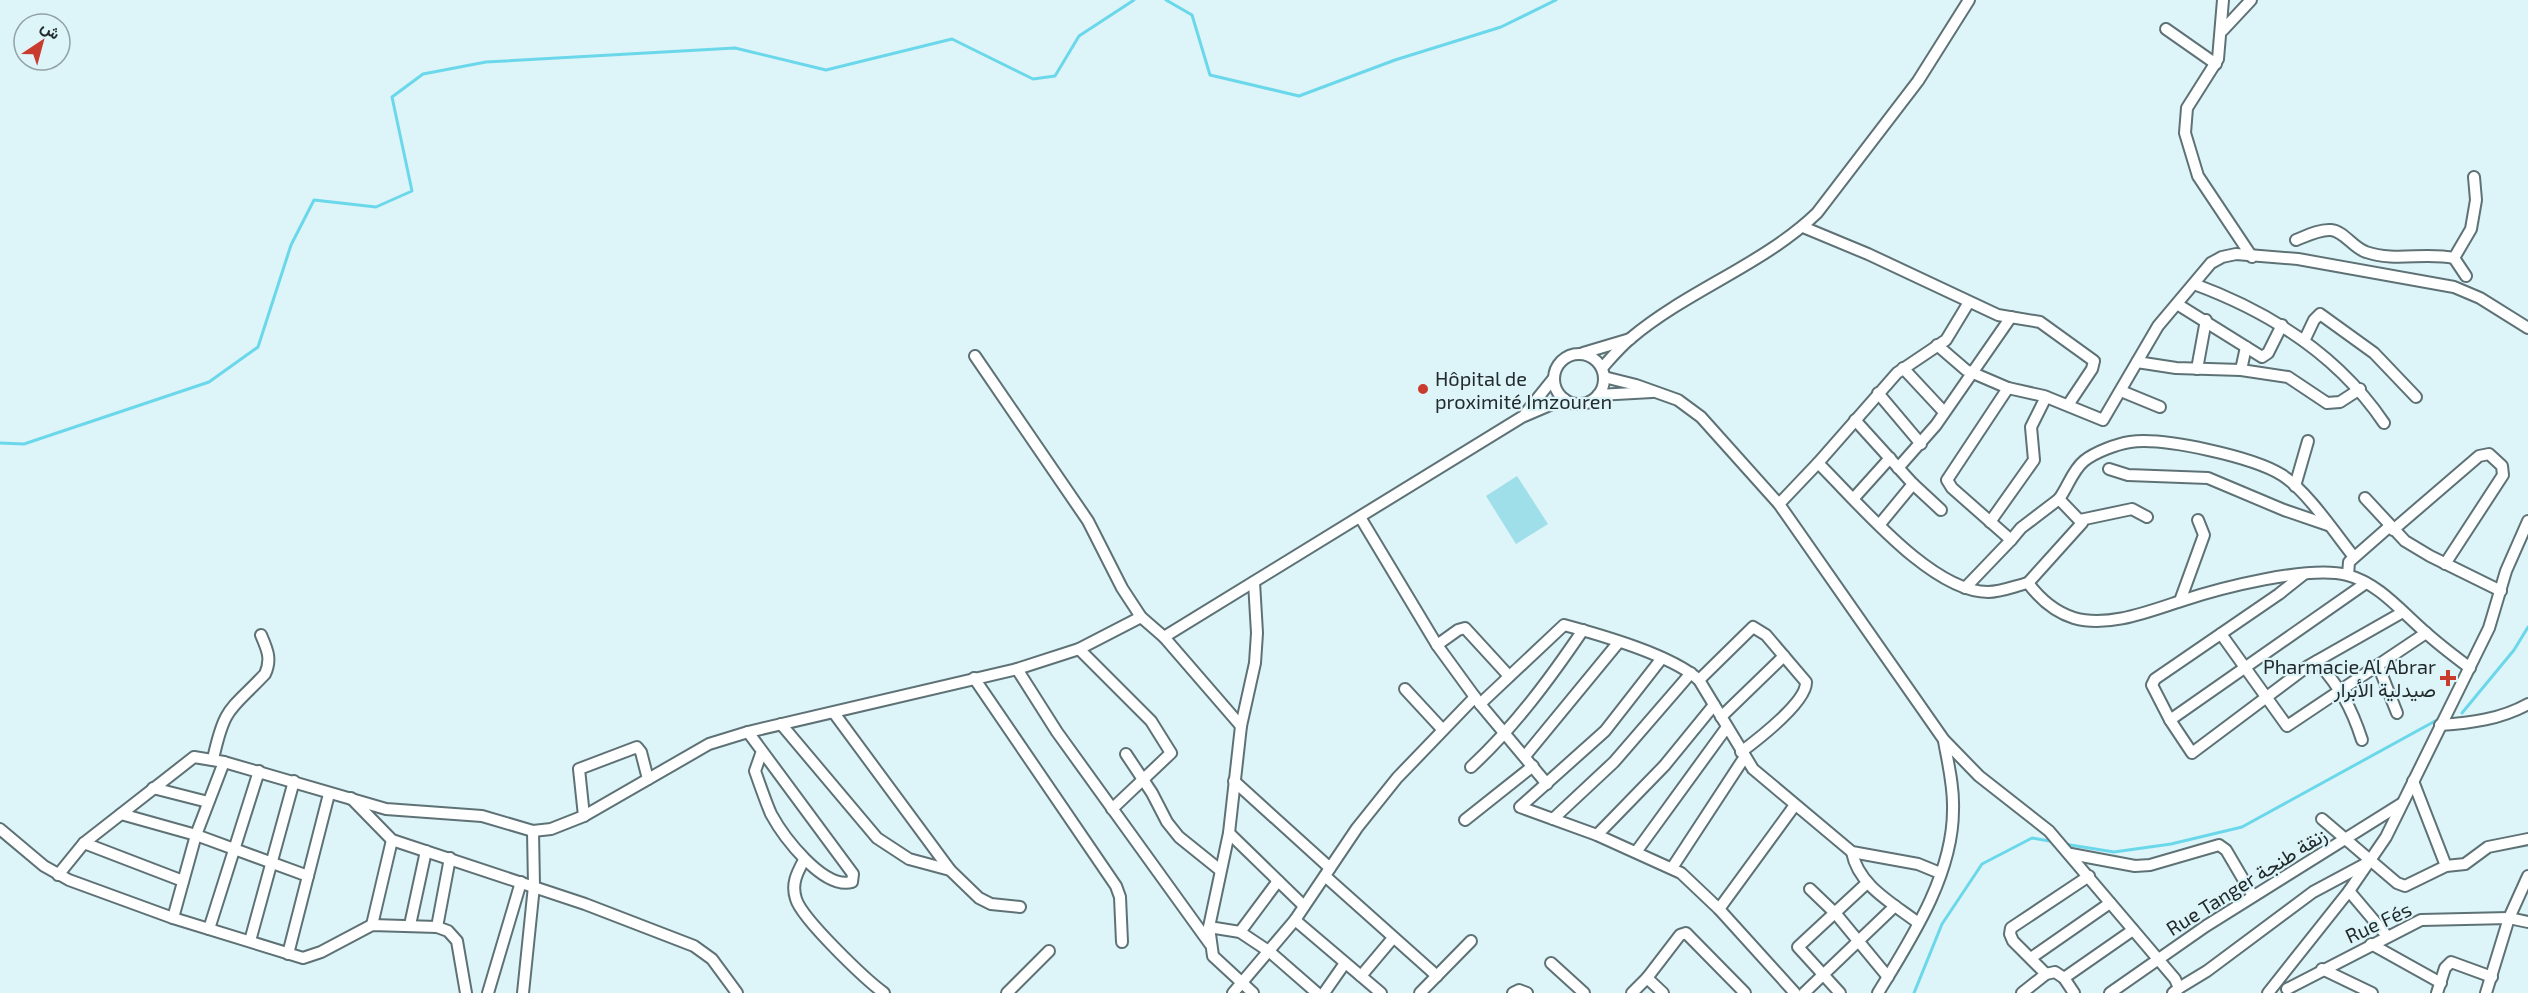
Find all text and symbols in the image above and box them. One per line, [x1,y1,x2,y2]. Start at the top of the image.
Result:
north arrow [12,12,72,72]
text: ش [37,16,64,44]
place label: Hôpital de proximité Imzouren [1435,366,1612,413]
marker: Hôpital de proximité Imzouren [1416,382,1430,396]
place label: Pharmacie Al Abrar صيدلية الأبرار [2263,654,2436,703]
marker: Pharmacie Al Abrar صيدلية الأبرار [2441,671,2455,685]
street label: Rue Tanger زنقة طنجة [2161,822,2332,942]
street label: Rue Fés [2341,896,2415,948]

